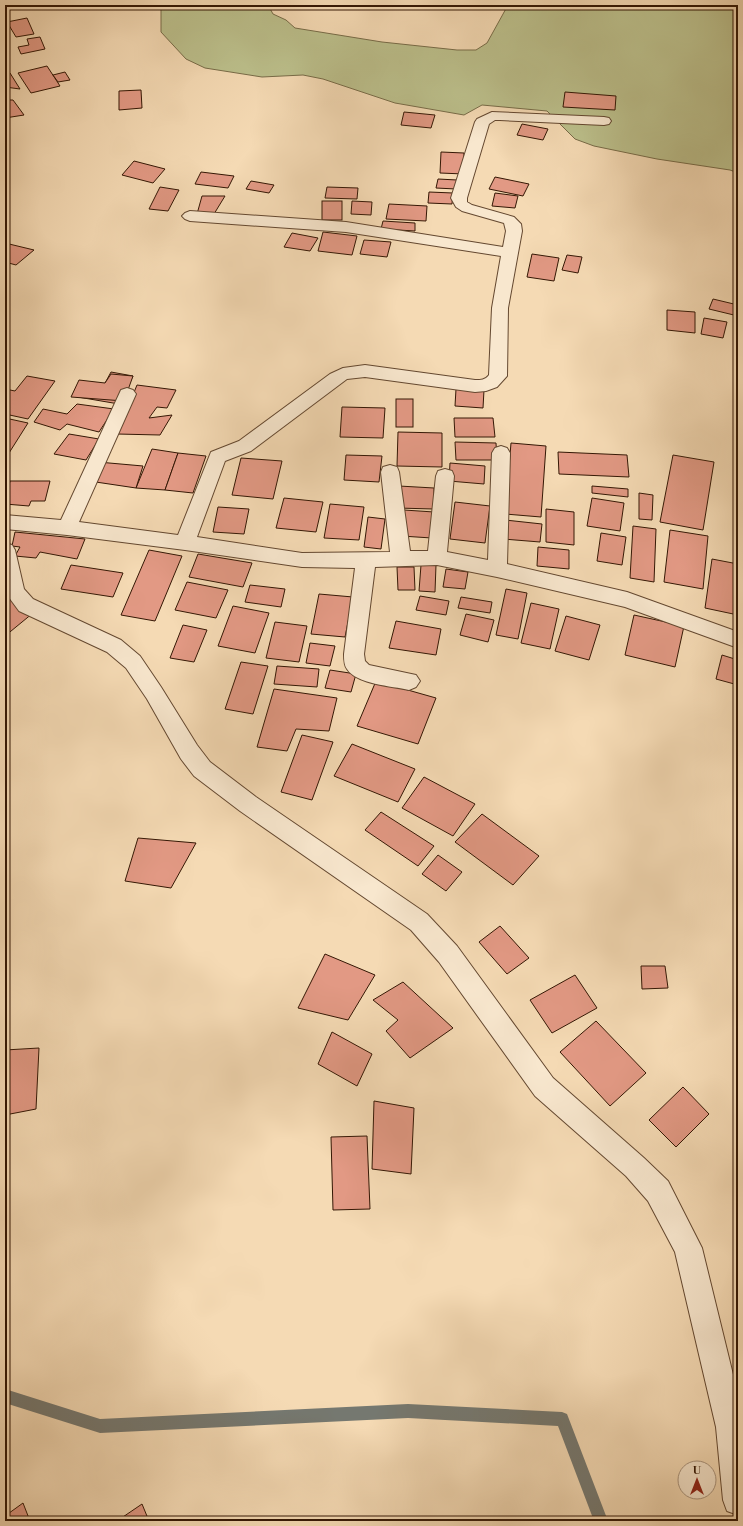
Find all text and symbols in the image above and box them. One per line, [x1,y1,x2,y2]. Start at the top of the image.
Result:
north arrow [677,1460,717,1500]
text: U [693,1464,702,1478]

